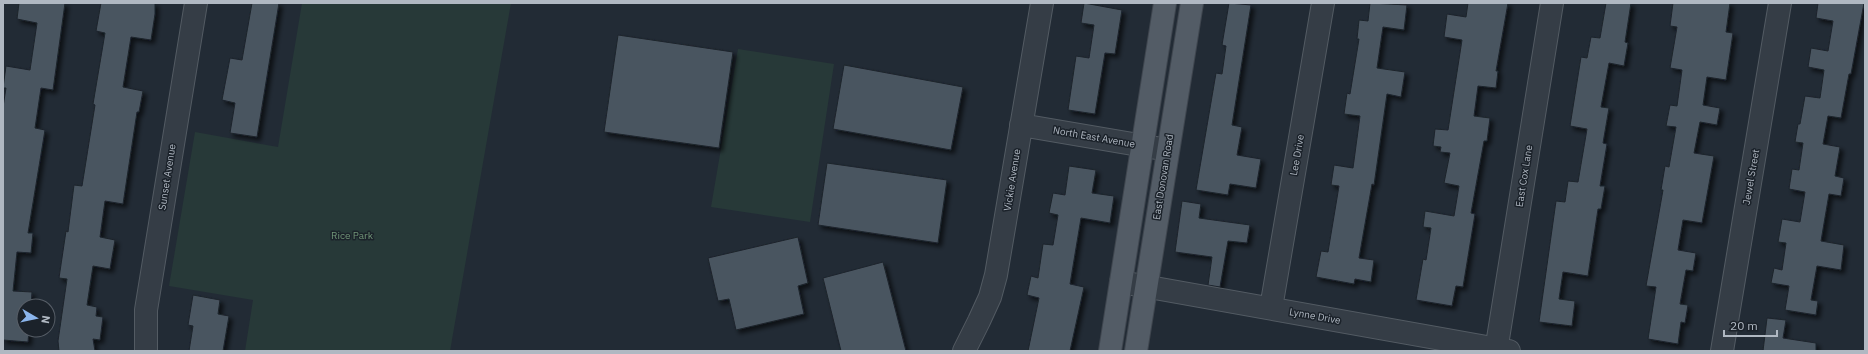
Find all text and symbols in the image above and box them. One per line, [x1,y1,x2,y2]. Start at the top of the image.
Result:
street label: North East Avenue [1052,123,1137,151]
street label: East Donovan Road [1150,133,1176,221]
street label: Lee Drive [1287,133,1307,177]
street label: Sunset Avenue [155,142,179,211]
street label: East Cox Lane [1513,144,1535,208]
street label: Vickie Avenue [1001,148,1023,212]
street label: Jewel Street [1740,148,1762,206]
park label: Rice Park [331,229,374,242]
north arrow [16,298,56,338]
street label: Lynne Drive [1288,305,1342,327]
scale bar [1724,312,1777,338]
text: N [38,315,53,325]
text: 20 m [1730,318,1758,333]

